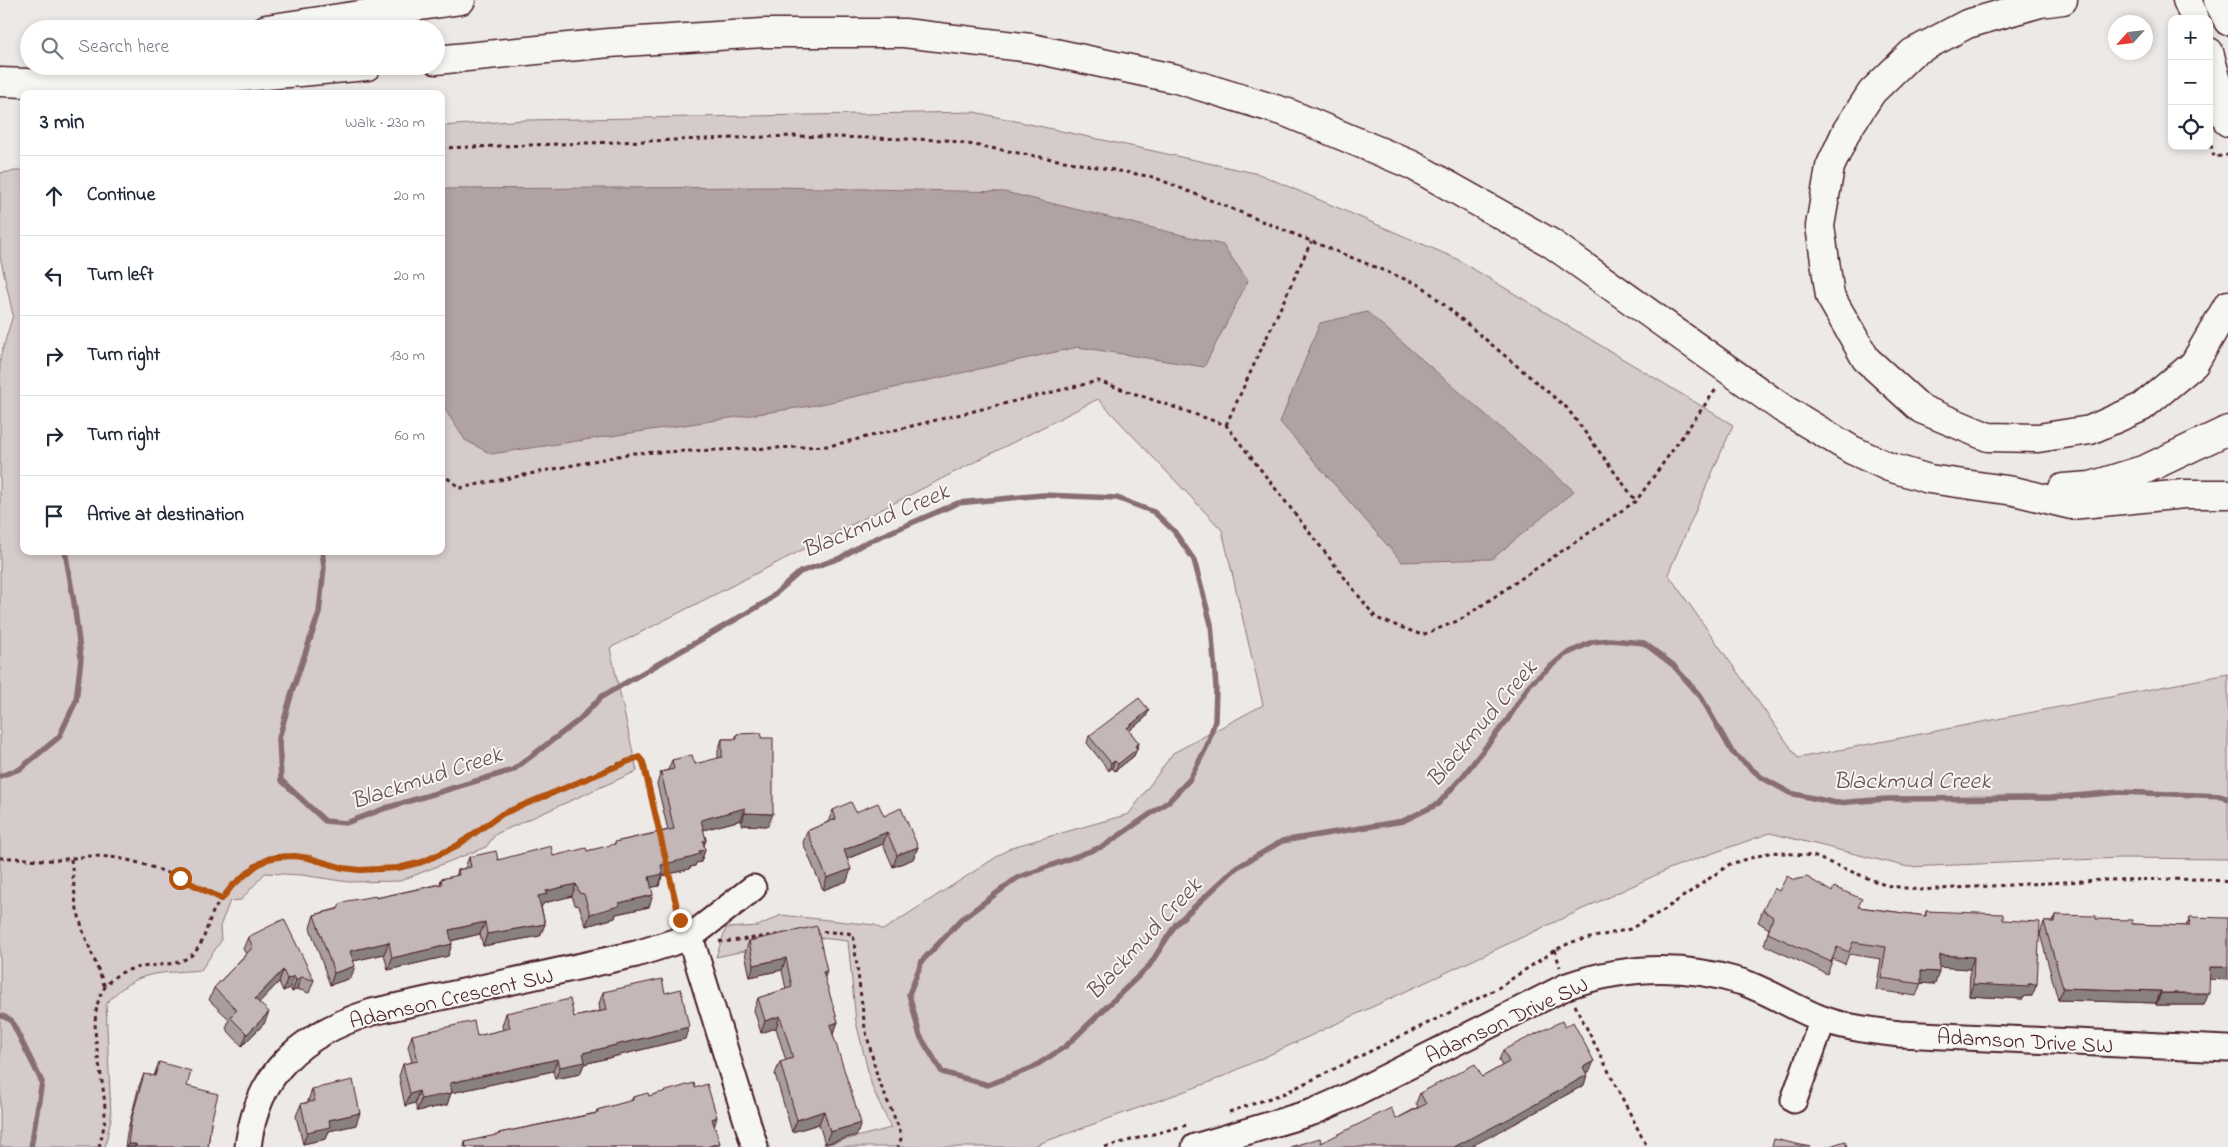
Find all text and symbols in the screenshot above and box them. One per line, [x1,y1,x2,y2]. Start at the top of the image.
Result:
north arrow [2108,15,2153,60]
map controls [2168,15,2213,150]
button: + [2168,15,2213,60]
search box [20,20,445,75]
icon: search [38,34,66,62]
text: Search here [78,34,169,61]
button: − [2168,60,2213,105]
button: locate [2168,105,2213,150]
text: 3 min [40,108,84,138]
text: Walk · 230 m [345,111,425,135]
icon: ahead [40,182,68,210]
text: Continue [87,182,155,209]
text: 20 m [394,184,425,208]
icon: left [40,262,68,290]
text: Turn left [87,262,154,289]
text: 20 m [394,264,425,288]
icon: right [40,342,68,370]
text: Turn right [87,342,160,369]
text: 130 m [390,344,425,368]
icon: right [40,422,68,450]
text: Turn right [87,422,160,449]
text: 60 m [395,424,425,448]
water label: Blackmud Creek [797,475,957,569]
icon: arrive [40,502,68,530]
text: Arrive at destination [87,502,244,529]
water label: Blackmud Creek [1419,652,1548,796]
water label: Blackmud Creek [347,738,508,820]
water label: Blackmud Creek [1833,765,1992,800]
route start [169,867,192,890]
water label: Blackmud Creek [1078,869,1212,1009]
route end [669,909,692,932]
street label: Adamson Crescent SW [347,961,557,1039]
street label: Adamson Drive SW [1421,970,1594,1074]
street label: Adamson Drive SW [1936,1022,2114,1064]

